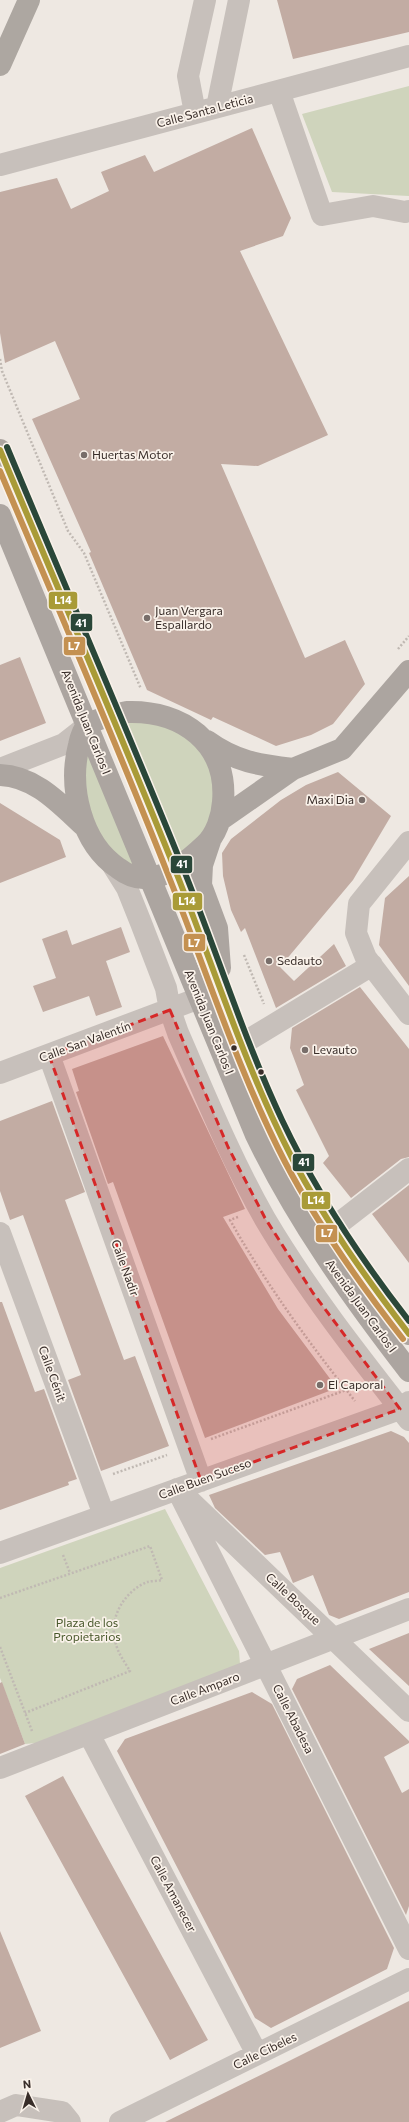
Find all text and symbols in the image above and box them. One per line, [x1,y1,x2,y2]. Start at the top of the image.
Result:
street label: Calle Santa Leticia [155,90,255,130]
place label: Huertas Motor [92,447,173,461]
marker: Huertas Motor [79,450,89,460]
line badge: L14 [48,591,78,610]
text: L14 [54,593,72,606]
place label: Juan Vergara Espallardo [155,603,223,631]
line badge: 41 [70,613,93,632]
marker: Juan Vergara Espallardo [142,613,152,623]
text: 41 [75,616,87,629]
line badge: L7 [63,636,86,656]
text: L7 [68,639,80,652]
street label: Avenida Juan Carlos I [59,667,114,776]
place label: Maxi Dia [306,792,354,806]
marker: Maxi Dia [357,795,367,805]
line badge: 41 [170,855,193,874]
text: 41 [176,857,188,870]
line badge: L14 [172,892,203,911]
text: L14 [178,894,196,907]
line badge: L7 [183,933,206,952]
text: L7 [188,936,200,949]
place label: Sedauto [277,953,322,967]
marker: Sedauto [264,956,274,966]
street label: Avenida Juan Carlos I [182,967,237,1076]
street label: Calle San Valentín [37,1018,133,1064]
place label: Levauto [313,1042,357,1056]
unlabelled marker [229,1043,239,1053]
marker: Levauto [300,1045,310,1055]
unlabelled marker [256,1067,266,1077]
line badge: 41 [292,1153,315,1172]
text: 41 [298,1155,310,1168]
line badge: L14 [301,1191,331,1210]
text: L14 [307,1193,325,1206]
line badge: L7 [315,1224,338,1243]
text: L7 [321,1226,333,1239]
street label: Calle Nadir [109,1237,143,1298]
street label: Avenida Juan Carlos I [323,1256,400,1355]
street label: Calle Cénit [36,1344,70,1404]
place label: El Caporal [328,1377,383,1391]
marker: El Caporal [315,1380,325,1390]
street label: Calle Buen Suceso [156,1455,253,1501]
street label: Calle Bosque [263,1569,324,1627]
park label: Plaza de los Propietarios [53,1615,121,1643]
street label: Calle Amparo [168,1668,241,1708]
street label: Calle Abadesa [270,1682,317,1756]
street label: Calle Amanecer [148,1853,200,1934]
street label: Calle Cibeles [231,2029,299,2071]
north arrow [8,2074,48,2114]
text: N [22,2077,32,2090]

